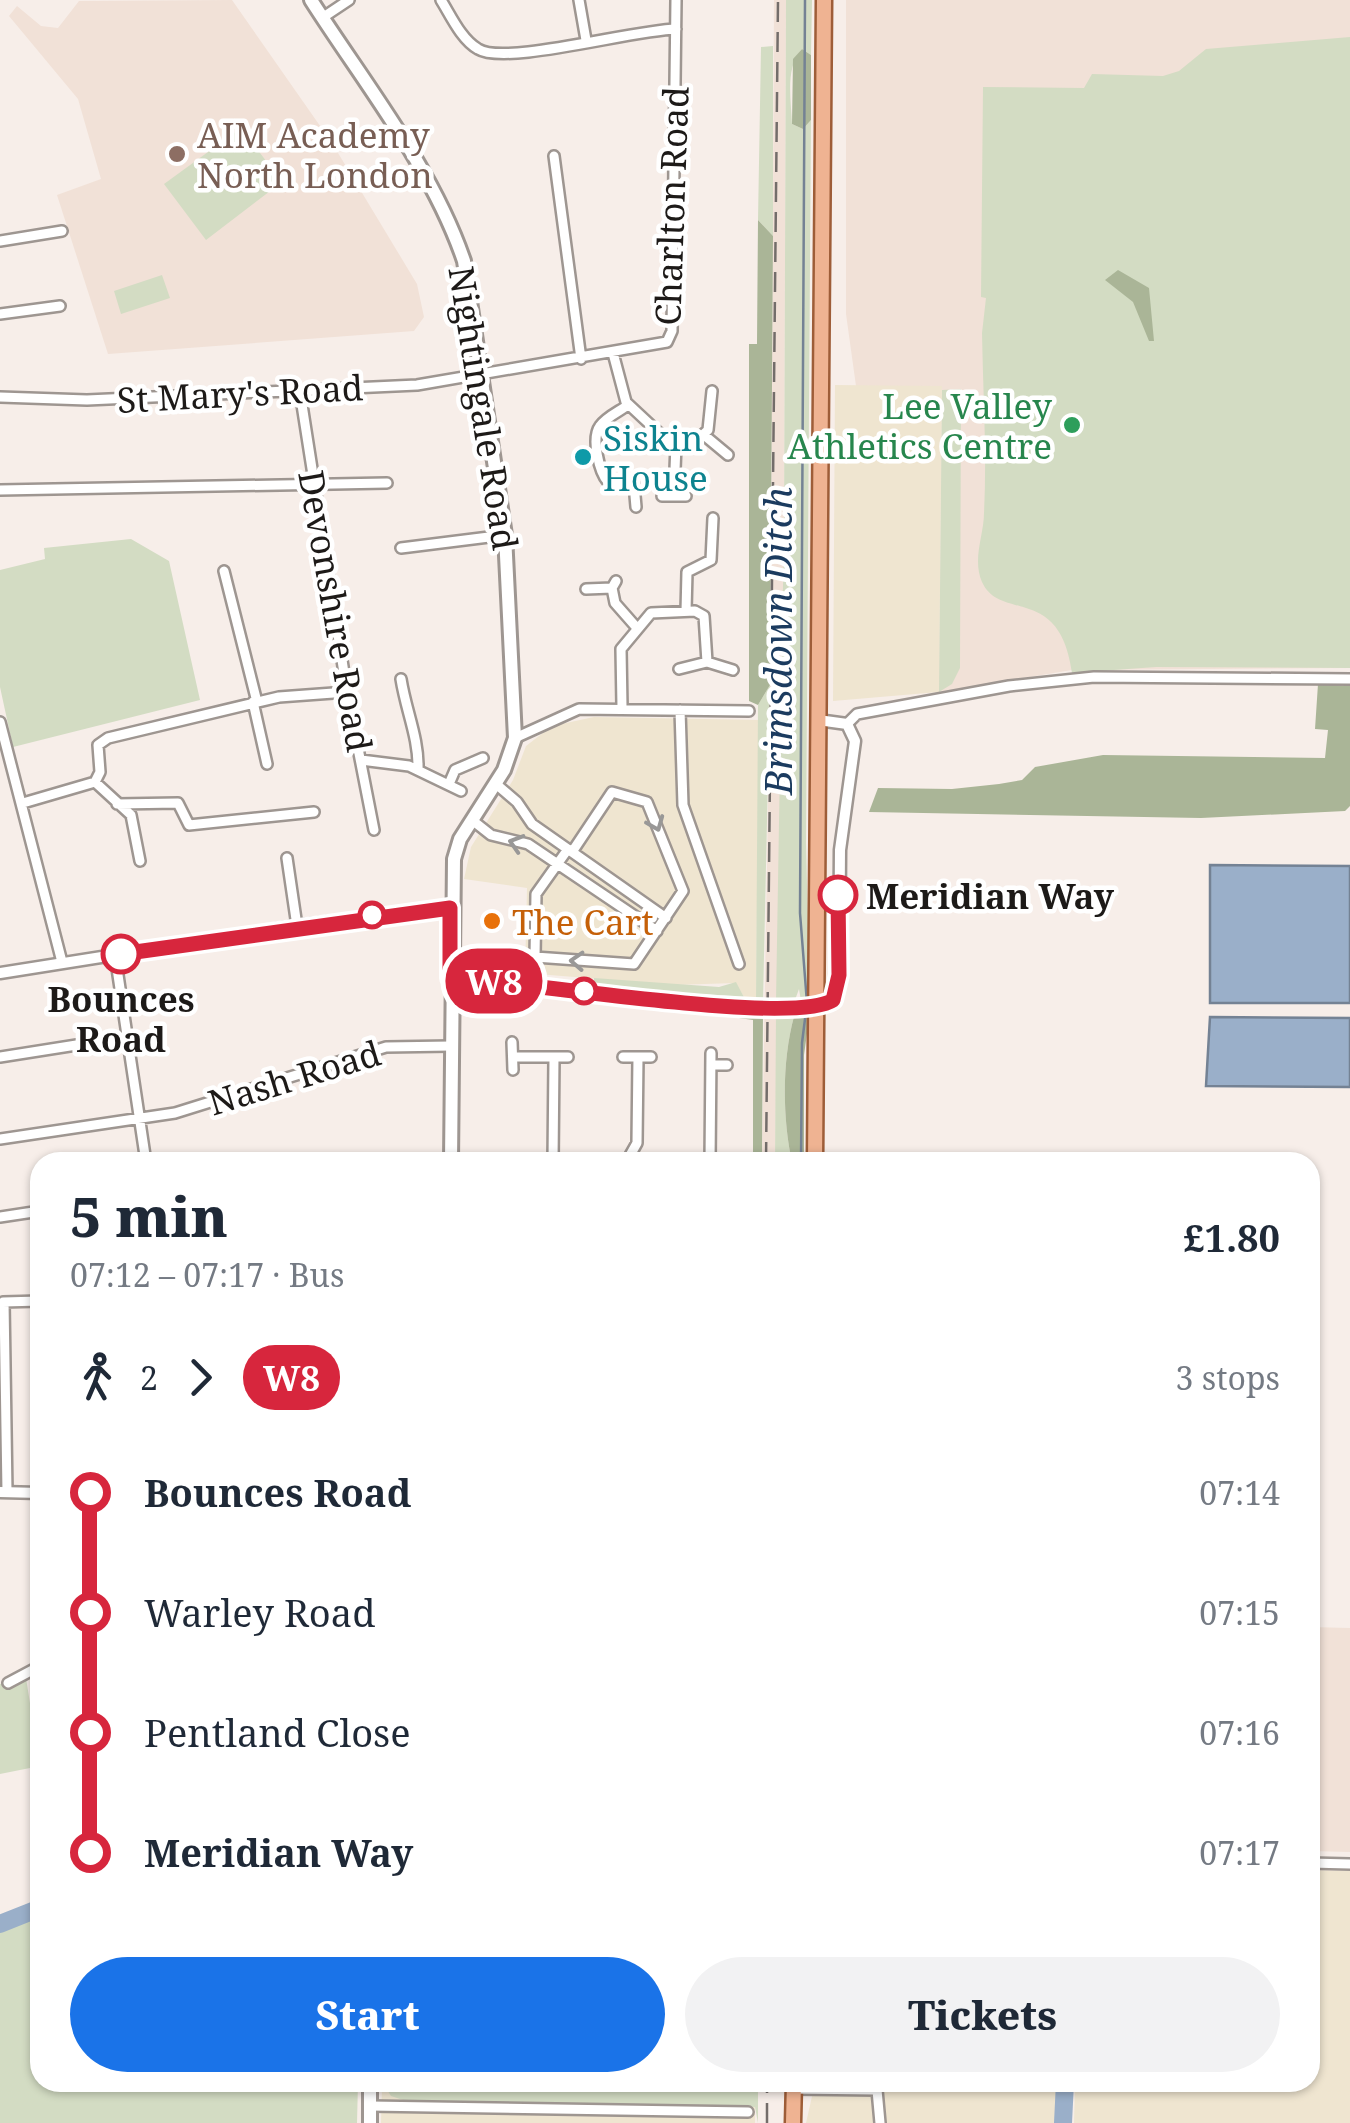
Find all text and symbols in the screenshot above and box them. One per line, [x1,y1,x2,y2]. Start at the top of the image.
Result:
street label: Charlton Road [643,86,699,326]
place label: AIM Academy North London [197,111,433,198]
marker: AIM Academy North London [166,143,188,165]
street label: Nightingale Road [438,263,530,553]
street label: St Mary's Road [116,363,364,423]
place label: Lee Valley Athletics Centre [787,382,1052,469]
place label: Siskin House [603,414,708,501]
marker: Lee Valley Athletics Centre [1061,414,1083,436]
marker: Siskin House [572,446,594,468]
street label: Devonshire Road [288,467,384,755]
water label: Brimsdown Ditch [751,487,803,796]
one-way arrow [644,814,664,832]
one-way arrow [509,834,526,854]
place label: Meridian Way [866,872,1115,919]
marker: Meridian Way [819,876,857,914]
place label: The Cart [512,898,654,945]
unlabelled marker [359,902,385,928]
marker: The Cart [481,910,503,932]
marker: Bounces Road [102,935,140,973]
line badge: W8 [449,948,539,1014]
one-way arrow [568,951,584,972]
text: W8 [465,958,523,1005]
place label: Bounces Road [47,975,195,1062]
unlabelled marker [571,978,597,1004]
street label: Nash Road [202,1029,386,1125]
text: 5 min [70,1178,228,1253]
text: £1.80 [1183,1211,1280,1263]
text: 07:12 – 07:17 · Bus [70,1253,344,1296]
icon: walk [70,1350,125,1405]
icon: forward [173,1350,228,1405]
text: W8 [263,1354,320,1401]
text: 2 [140,1356,158,1399]
text: 3 stops [1176,1356,1280,1399]
text: Bounces Road [144,1466,411,1518]
text: 07:14 [1199,1471,1280,1514]
text: Warley Road [144,1586,375,1638]
text: 07:15 [1199,1591,1280,1634]
text: Pentland Close [144,1706,411,1758]
text: 07:16 [1199,1711,1280,1754]
text: Meridian Way [144,1826,413,1878]
text: 07:17 [1199,1831,1280,1874]
button: Start [70,1957,665,2072]
button: Tickets [685,1957,1280,2072]

